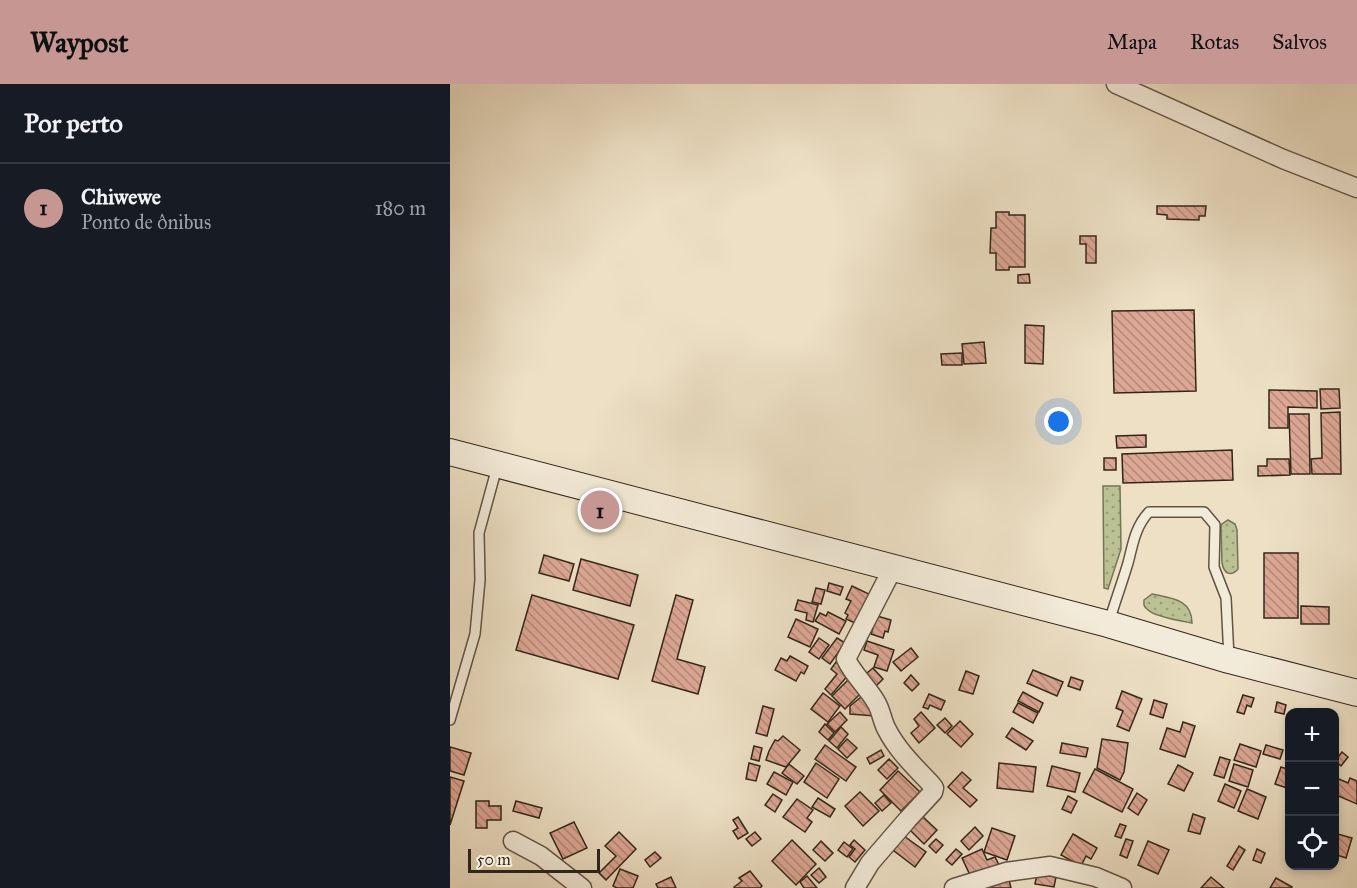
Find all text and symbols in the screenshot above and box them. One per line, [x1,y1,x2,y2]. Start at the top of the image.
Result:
text: Waypost [30,25,128,60]
text: Mapa [1107,29,1157,55]
text: Rotas [1190,29,1239,55]
text: Salvos [1272,29,1327,55]
text: Por perto [24,107,123,139]
text: Chiwewe [81,183,161,210]
text: 1 [40,196,47,220]
text: 180 m [375,196,426,220]
text: Ponto de ônibus [81,210,211,234]
your location [1044,407,1073,436]
pin: 1 [580,488,620,532]
map controls [1285,708,1339,870]
button: + [1285,708,1339,762]
button: − [1285,762,1339,816]
button: locate [1285,816,1339,870]
scale bar [468,846,600,874]
text: 50 m [477,850,511,869]

